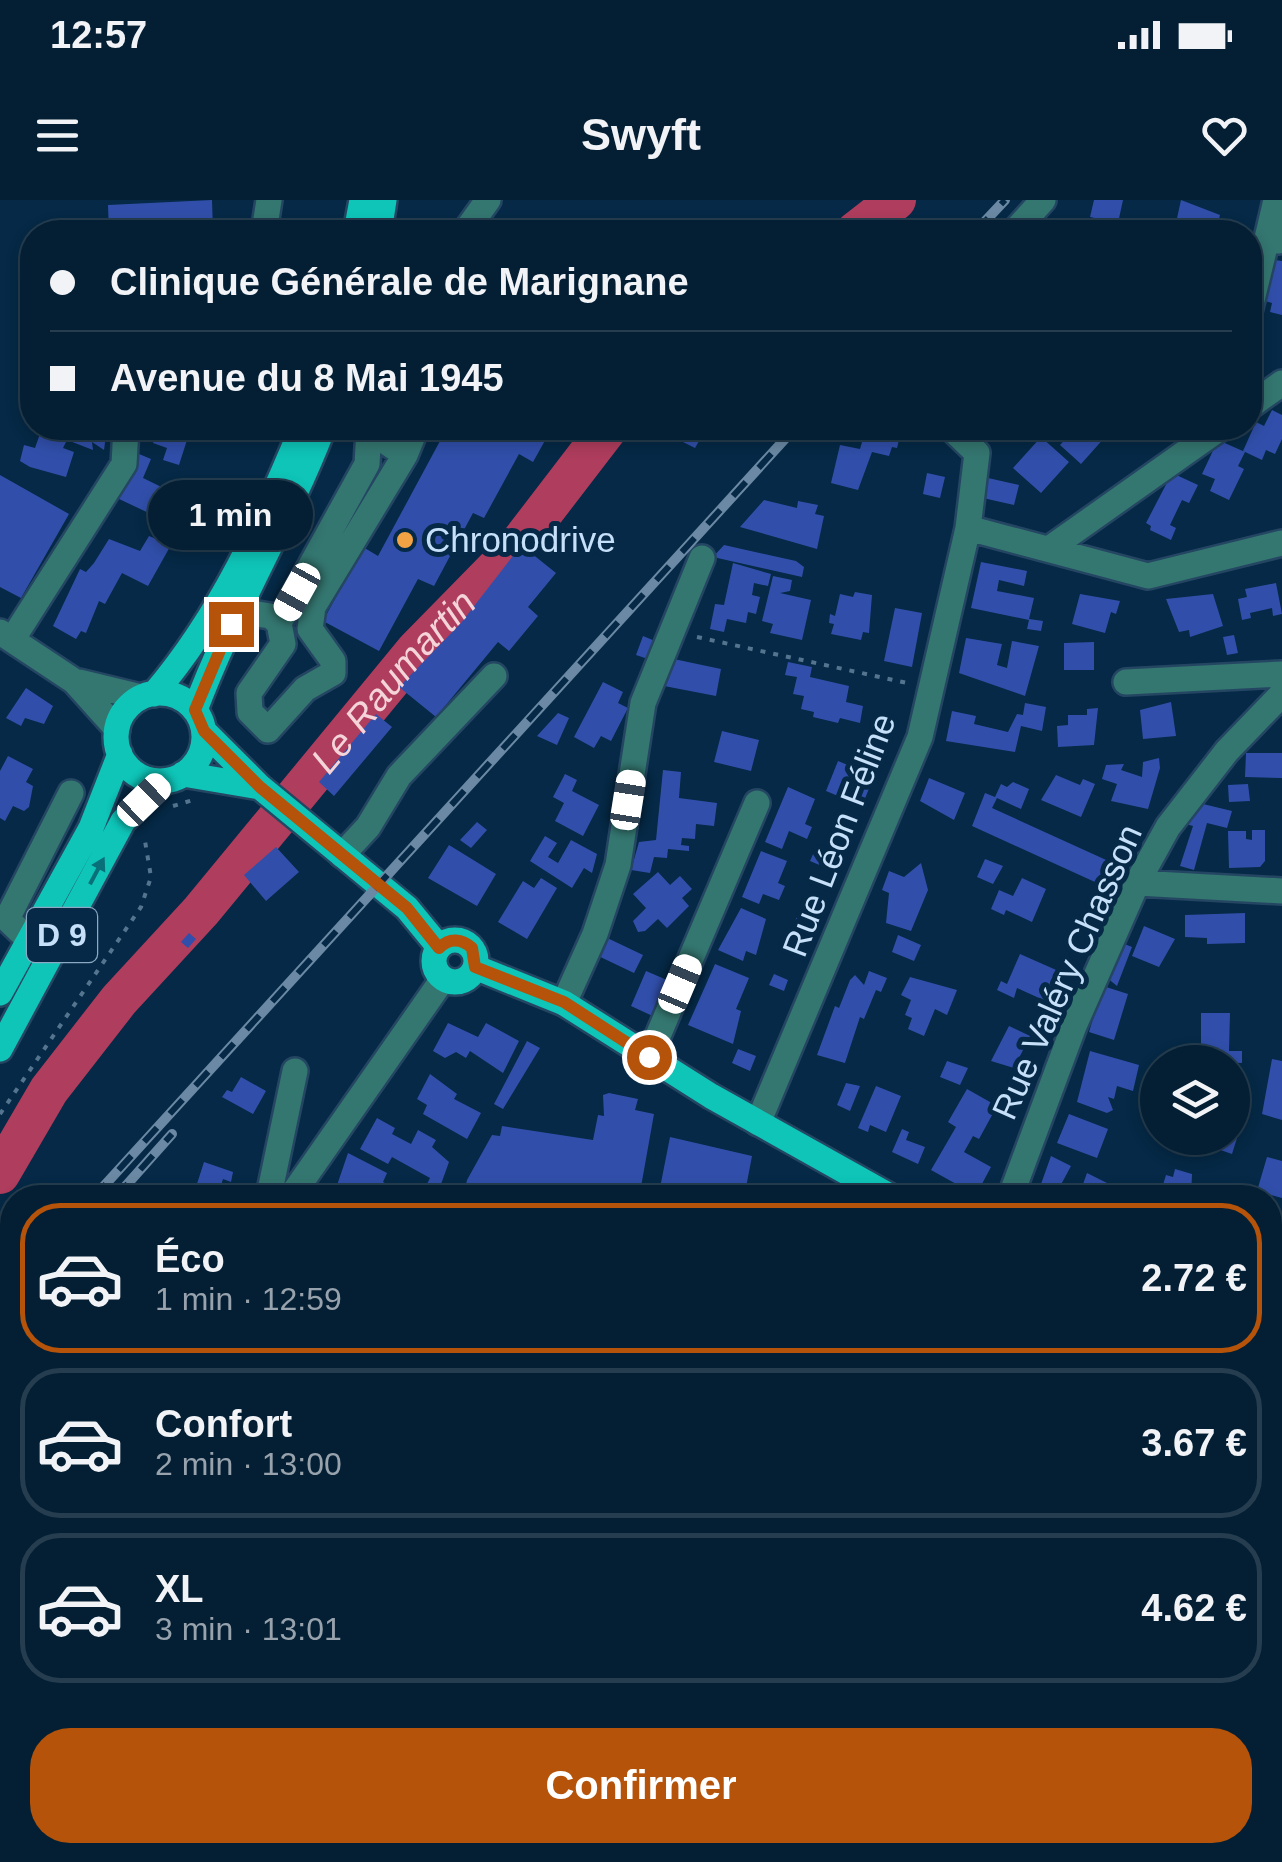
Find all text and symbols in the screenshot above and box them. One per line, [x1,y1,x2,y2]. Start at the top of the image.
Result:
text: 12:57 [50,14,147,56]
icon: menu [30,108,85,163]
icon: heart [1197,108,1252,163]
text: Swyft [581,109,701,160]
text: Clinique Générale de Marignane [110,261,689,303]
text: Avenue du 8 Mai 1945 [110,357,504,399]
callout: 1 min [148,479,314,549]
text: 1 min [189,497,272,533]
place label: Chronodrive [425,520,616,559]
marker: Chronodrive [394,529,416,551]
car [269,558,325,626]
water label: Le Raumartin [303,581,484,781]
route end [209,602,254,647]
street label: Rue Léon Féline [774,708,903,962]
car [112,768,176,832]
car [608,768,648,832]
street label: Rue Valéry Chasson [984,818,1149,1125]
one-way arrow [88,857,105,886]
road number: D 9 [27,908,97,962]
car [654,951,706,1017]
route start [627,1035,672,1080]
map controls [1140,1045,1250,1155]
button: layers [1140,1045,1250,1155]
icon: car [35,1233,125,1323]
text: Éco [155,1238,225,1280]
text: 2.72 € [1141,1257,1247,1299]
text: 1 min · 12:59 [155,1281,342,1317]
icon: car [35,1398,125,1488]
text: Confort [155,1403,292,1445]
text: 3.67 € [1141,1422,1247,1464]
text: 2 min · 13:00 [155,1446,342,1482]
icon: car [35,1563,125,1653]
text: XL [155,1568,204,1610]
text: 4.62 € [1141,1587,1247,1629]
text: 3 min · 13:01 [155,1611,342,1647]
button: Confirmer [30,1728,1252,1843]

